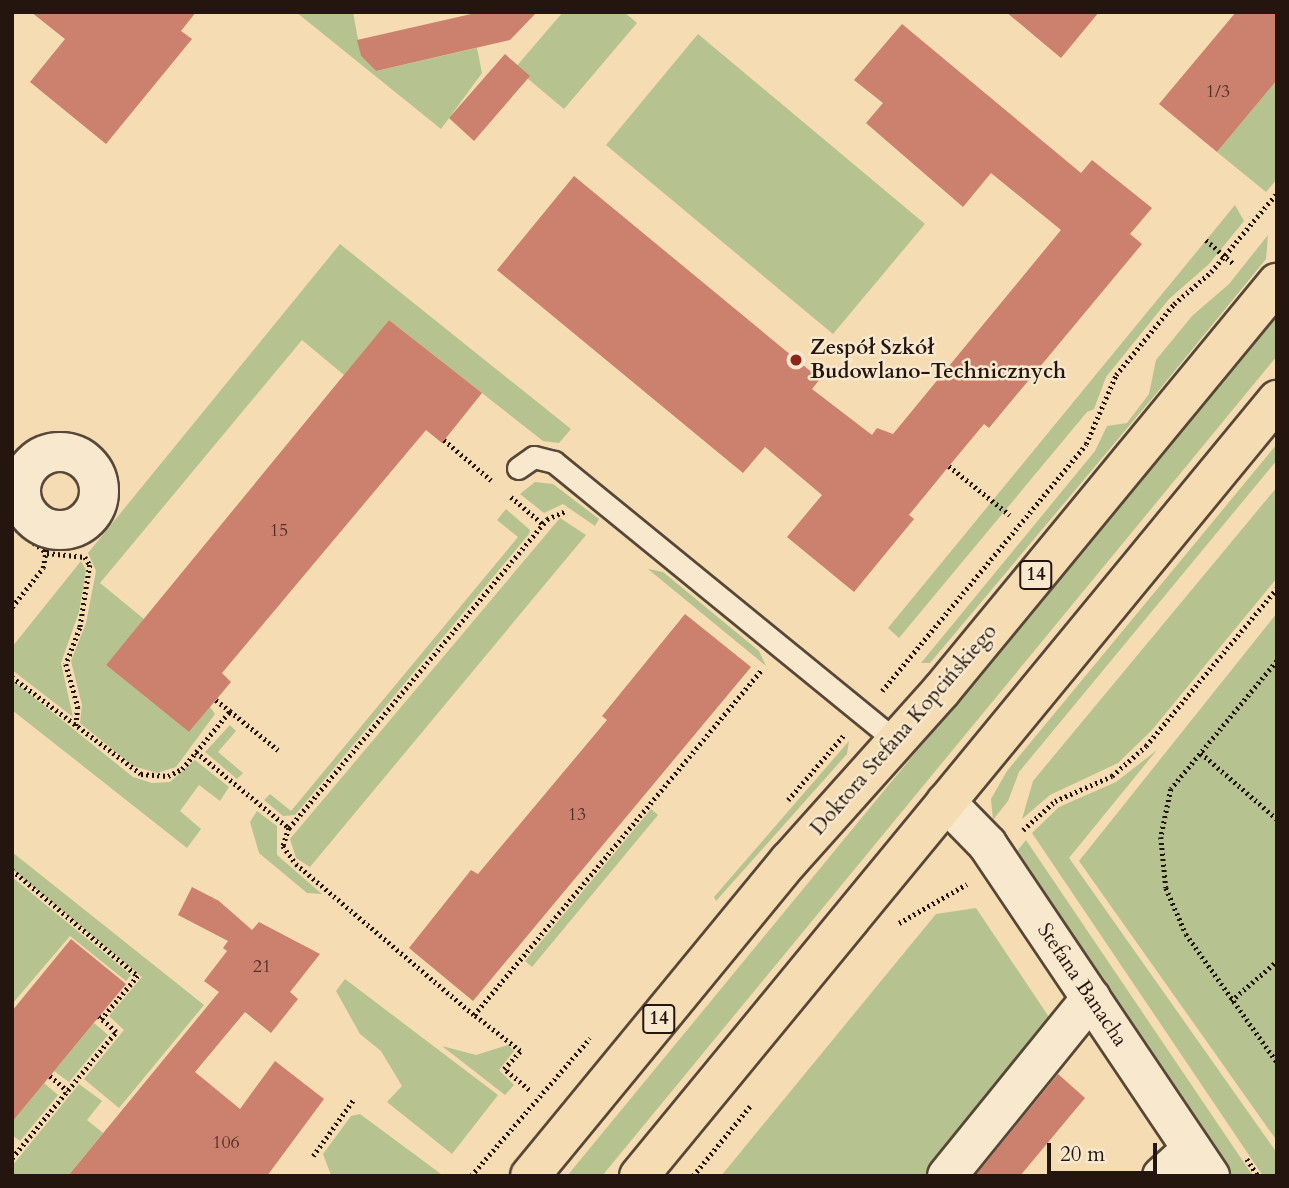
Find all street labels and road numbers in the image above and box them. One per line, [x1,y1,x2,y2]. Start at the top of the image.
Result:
road number: 14 [1018,560,1054,590]
street label: Doktora Stefana Kopcińskiego [806,619,1002,841]
street label: Stefana Banacha [1031,919,1133,1051]
road number: 14 [642,1004,676,1035]

